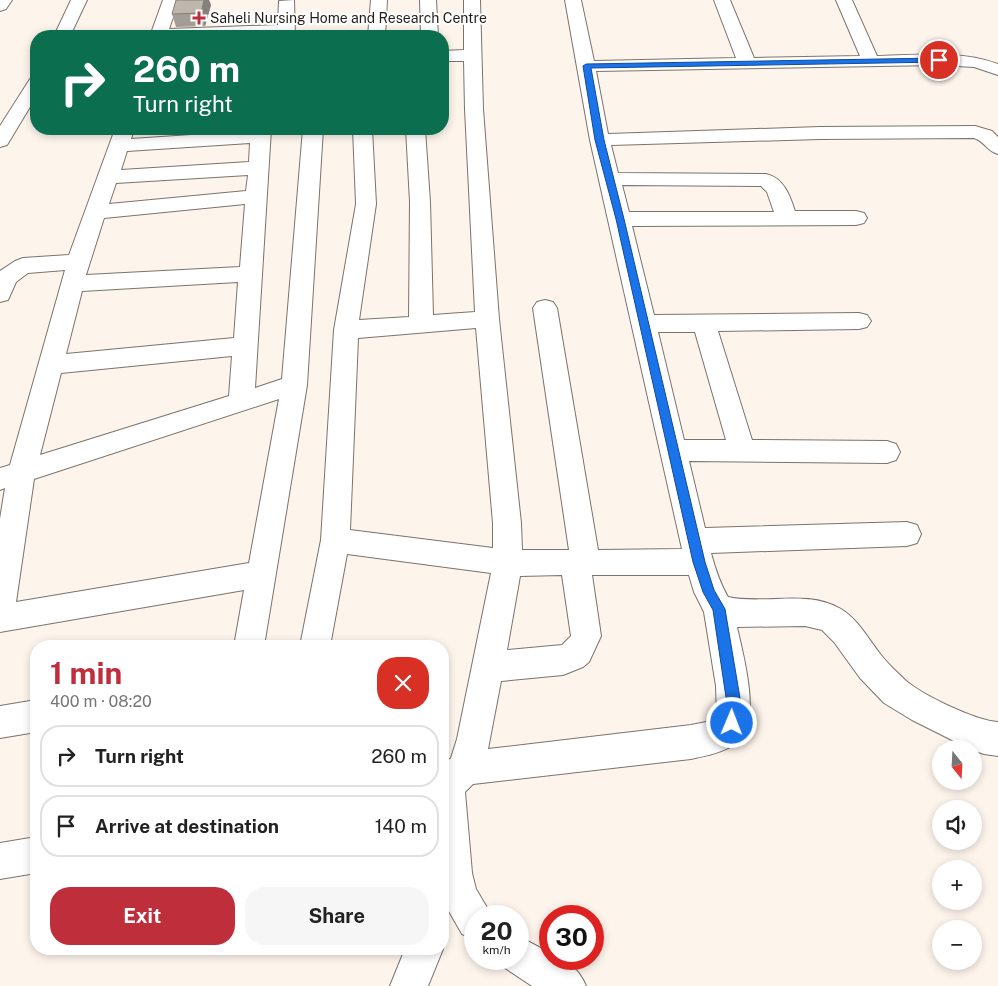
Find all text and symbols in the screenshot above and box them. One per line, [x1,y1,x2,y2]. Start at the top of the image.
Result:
place label: Saheli Nursing Home and Research Centre [210,10,487,26]
marker: Saheli Nursing Home and Research Centre [192,11,206,25]
pin [918,39,960,81]
icon: arrive [925,46,953,74]
text: 260 m [133,49,240,90]
icon: right [50,50,115,115]
text: Turn right [133,91,233,117]
text: 1 min [50,655,122,691]
button: close [377,657,429,709]
text: 400 m · 08:20 [50,692,152,711]
position arrow [705,696,757,748]
north arrow [932,740,982,790]
map controls [932,740,982,970]
icon: right [52,742,80,770]
text: Turn right [95,745,184,767]
text: 260 m [371,745,427,767]
button: sound [932,800,982,850]
icon: arrive [52,812,80,840]
text: Arrive at destination [95,815,279,837]
text: 140 m [375,815,427,837]
button: + [932,860,982,910]
button: Exit [50,887,235,945]
button: Share [245,887,429,945]
speed limit sign: 30 [539,905,604,970]
text: 20 [481,916,513,946]
button: − [932,920,982,970]
text: km/h [482,943,511,957]

